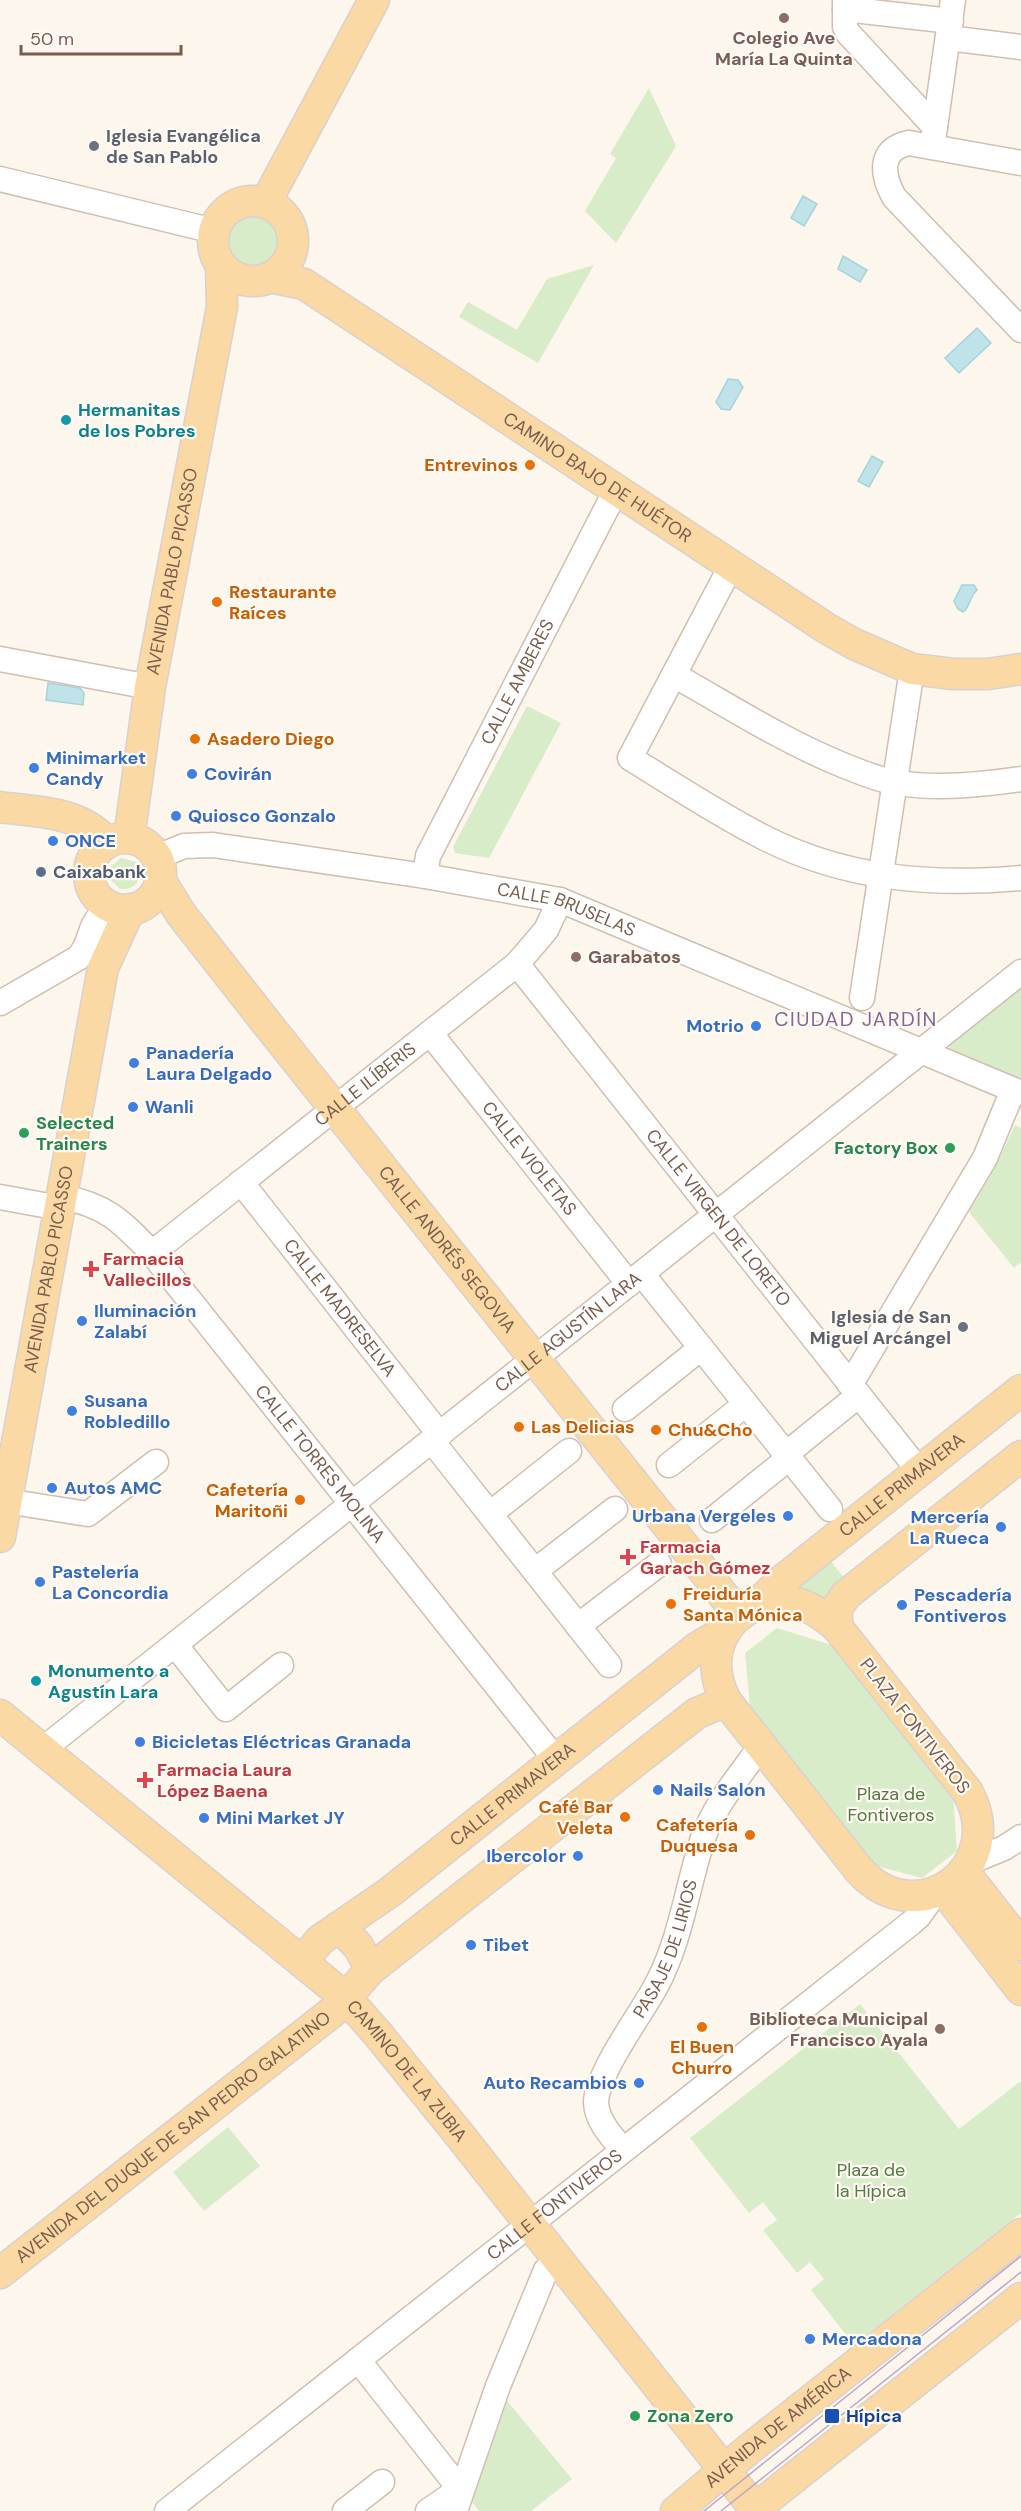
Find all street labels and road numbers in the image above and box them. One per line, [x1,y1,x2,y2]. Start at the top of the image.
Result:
street label: CAMINO BAJO DE HUÉTOR [498,406,696,548]
street label: AVENIDA PABLO PICASSO [141,466,203,677]
street label: CALLE AMBERES [475,615,560,749]
street label: CALLE BRUSELAS [495,877,639,942]
street label: CALLE ILÍBERIS [310,1037,421,1132]
street label: CALLE VIOLETAS [477,1096,582,1220]
street label: CALLE VIRGEN DE LORETO [640,1124,796,1312]
street label: CALLE ANDRÉS SEGOVIA [373,1161,521,1338]
street label: AVENIDA PABLO PICASSO [18,1164,79,1375]
street label: CALLE MADRESELVA [278,1234,402,1382]
street label: CALLE AGUSTÍN LARA [490,1266,646,1398]
street label: CALLE TORRES MOLINA [250,1380,390,1548]
street label: CALLE PRIMAVERA [834,1428,970,1542]
street label: PLAZA FONTIVEROS [854,1653,976,1799]
street label: CALLE PRIMAVERA [445,1737,580,1852]
street label: PASAJE DE LIRIOS [627,1877,703,2023]
street label: CAMINO DE LA ZUBIA [341,1995,472,2147]
street label: AVENIDA DEL DUQUE DE SAN PEDRO GALATINO [10,2006,336,2269]
street label: CALLE FONTIVEROS [482,2144,627,2266]
street label: AVENIDA DE AMÉRICA [700,2361,856,2493]

